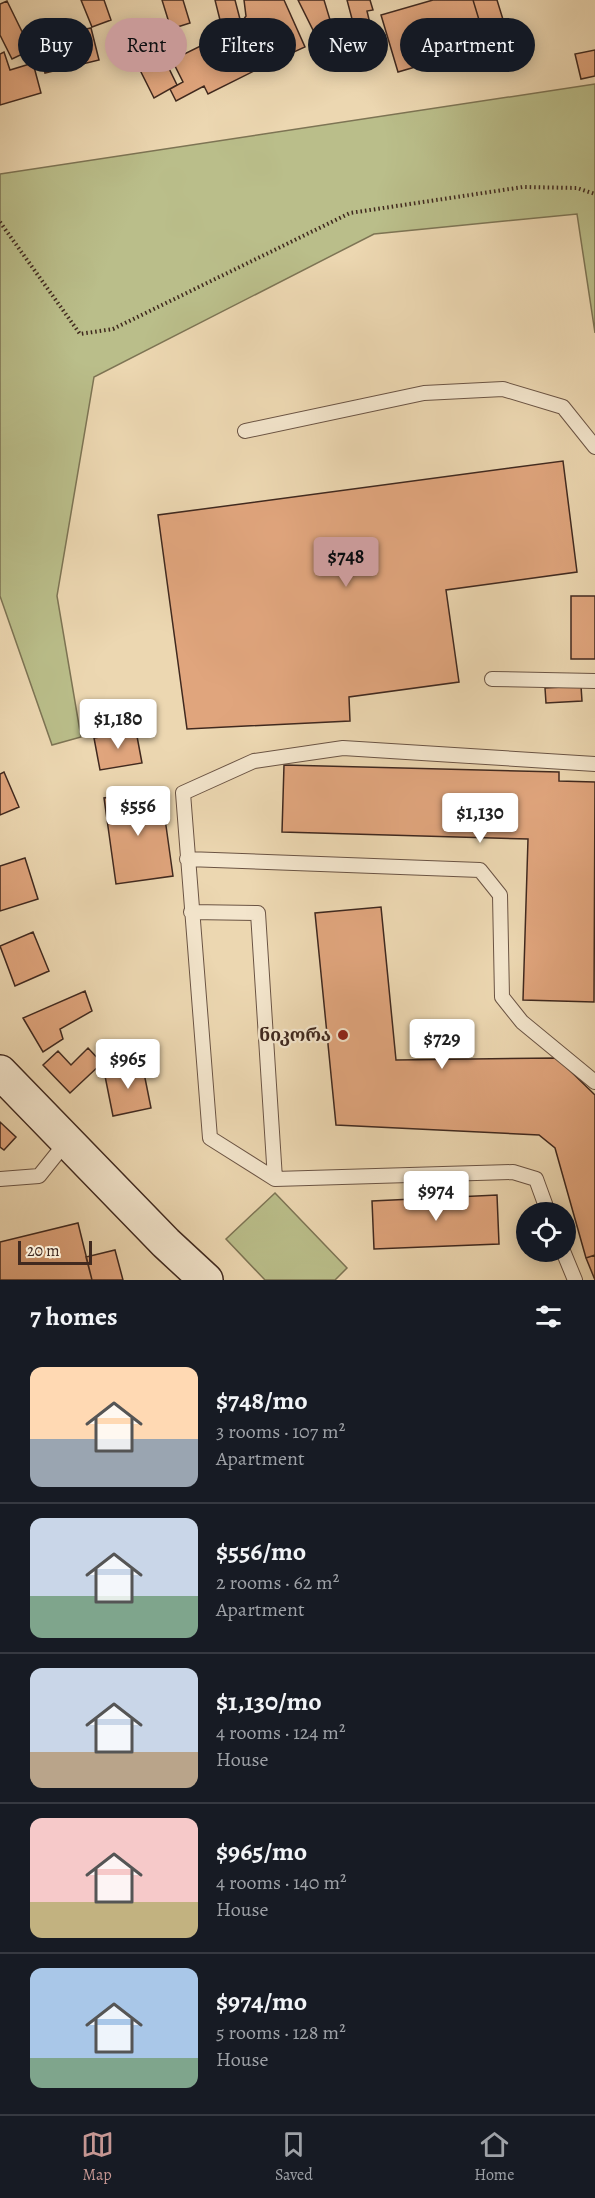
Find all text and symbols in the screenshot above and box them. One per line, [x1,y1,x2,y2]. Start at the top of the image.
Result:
chip: Buy [18,18,93,72]
chip: Rent [105,18,187,72]
chip: Filters [199,18,296,72]
chip: New [308,18,388,72]
chip: Apartment [400,18,535,72]
pin: $748 [310,537,382,588]
text: $748 [328,543,364,570]
pin: $1,180 [69,699,167,750]
text: $1,180 [94,705,142,732]
pin: $556 [102,786,174,837]
text: $556 [120,792,156,819]
pin: $1,130 [431,793,529,844]
text: $1,130 [456,799,504,826]
pin: $729 [406,1019,478,1070]
place label: ნიკორა [259,1023,331,1047]
text: $729 [424,1025,460,1052]
marker: ნიკორა [336,1028,350,1042]
pin: $965 [92,1039,164,1090]
text: $965 [110,1045,146,1072]
pin: $974 [400,1171,472,1222]
text: $974 [418,1177,454,1204]
map controls [516,1202,576,1262]
button: locate [516,1202,576,1262]
scale bar [18,1238,92,1266]
text: 20 m [27,1240,60,1262]
text: 7 homes [30,1299,118,1334]
icon: filters [532,1300,565,1333]
text: $748/mo [216,1383,308,1418]
icon: home [78,1391,150,1463]
text: 3 rooms · 107 m² [216,1418,345,1445]
text: Apartment [216,1445,305,1472]
text: $556/mo [216,1534,306,1569]
icon: home [78,1542,150,1614]
text: 2 rooms · 62 m² [216,1569,339,1596]
text: Apartment [216,1596,305,1623]
text: $1,130/mo [216,1684,322,1719]
icon: home [78,1692,150,1764]
text: 4 rooms · 124 m² [216,1719,346,1746]
text: House [216,1746,268,1773]
text: $965/mo [216,1834,307,1869]
icon: home [78,1842,150,1914]
text: 4 rooms · 140 m² [216,1869,347,1896]
text: House [216,1896,268,1923]
text: $974/mo [216,1984,307,2019]
icon: home [78,1992,150,2064]
text: 5 rooms · 128 m² [216,2019,346,2046]
text: House [216,2046,268,2073]
tab: Map [81,2128,114,2186]
tab: Saved [275,2128,313,2186]
tab: Home [474,2128,514,2186]

